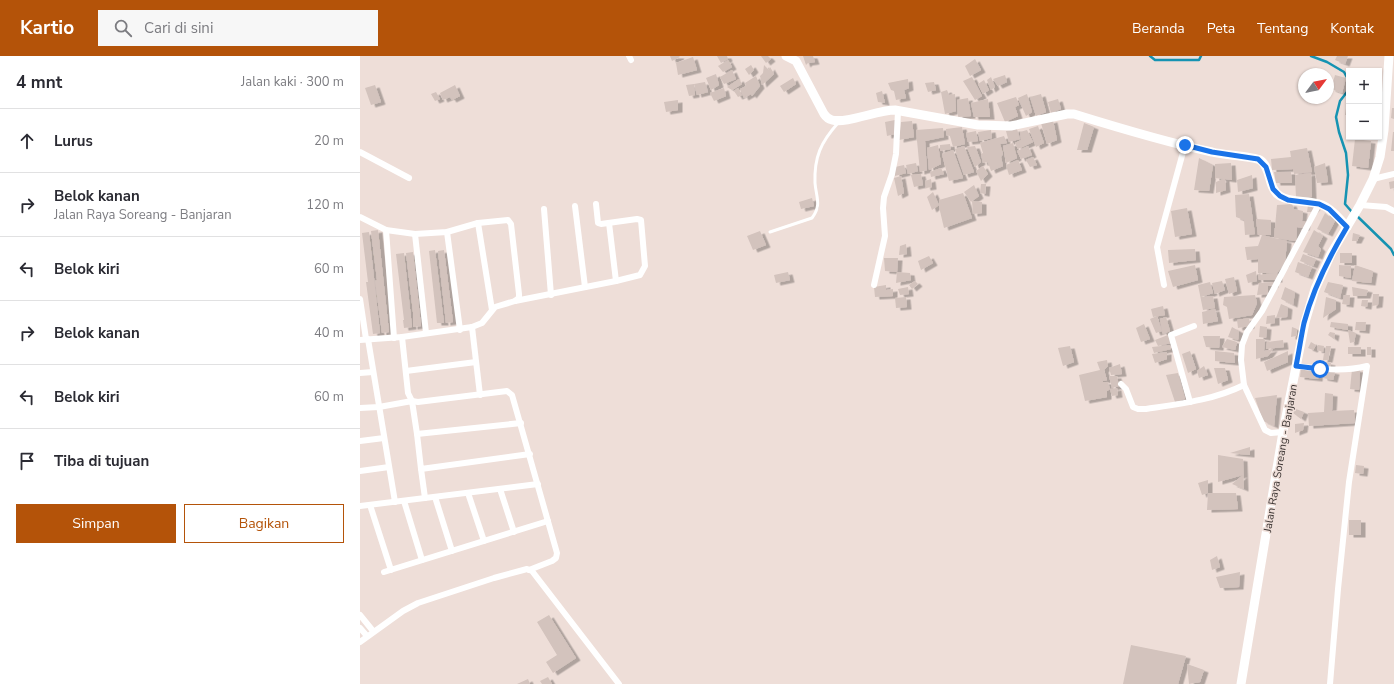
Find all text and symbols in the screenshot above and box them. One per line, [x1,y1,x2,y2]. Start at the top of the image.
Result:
search box [98,10,378,46]
text: Kartio [20,15,74,41]
icon: search [112,17,134,39]
text: Cari di sini [144,18,213,38]
text: Beranda [1132,19,1185,38]
text: Peta [1207,19,1235,38]
text: Tentang [1257,19,1308,38]
text: Kontak [1330,19,1374,38]
north arrow [1298,68,1334,104]
map controls [1346,68,1382,140]
button: + [1346,68,1382,104]
text: 4 mnt [16,71,62,94]
text: Jalan kaki · 300 m [241,73,344,91]
button: − [1346,104,1382,140]
icon: ahead [16,130,38,152]
text: Lurus [54,131,93,151]
text: 20 m [314,132,344,150]
route end [1176,136,1194,154]
text: Belok kanan [54,186,140,206]
icon: right [16,194,38,216]
text: 120 m [306,196,344,214]
text: Jalan Raya Soreang - Banjaran [54,206,232,224]
icon: left [16,258,38,280]
text: Belok kiri [54,259,119,279]
text: 60 m [314,260,344,278]
icon: right [16,322,38,344]
text: Belok kanan [54,323,140,343]
text: 40 m [314,324,344,342]
route start [1311,360,1329,378]
street label: Jalan Raya Soreang - Banjaran [1260,383,1301,534]
icon: left [16,386,38,408]
text: Belok kiri [54,387,119,407]
text: 60 m [314,388,344,406]
icon: arrive [16,450,38,472]
text: Tiba di tujuan [54,451,149,471]
button: Simpan [16,504,176,543]
button: Bagikan [184,504,344,543]

